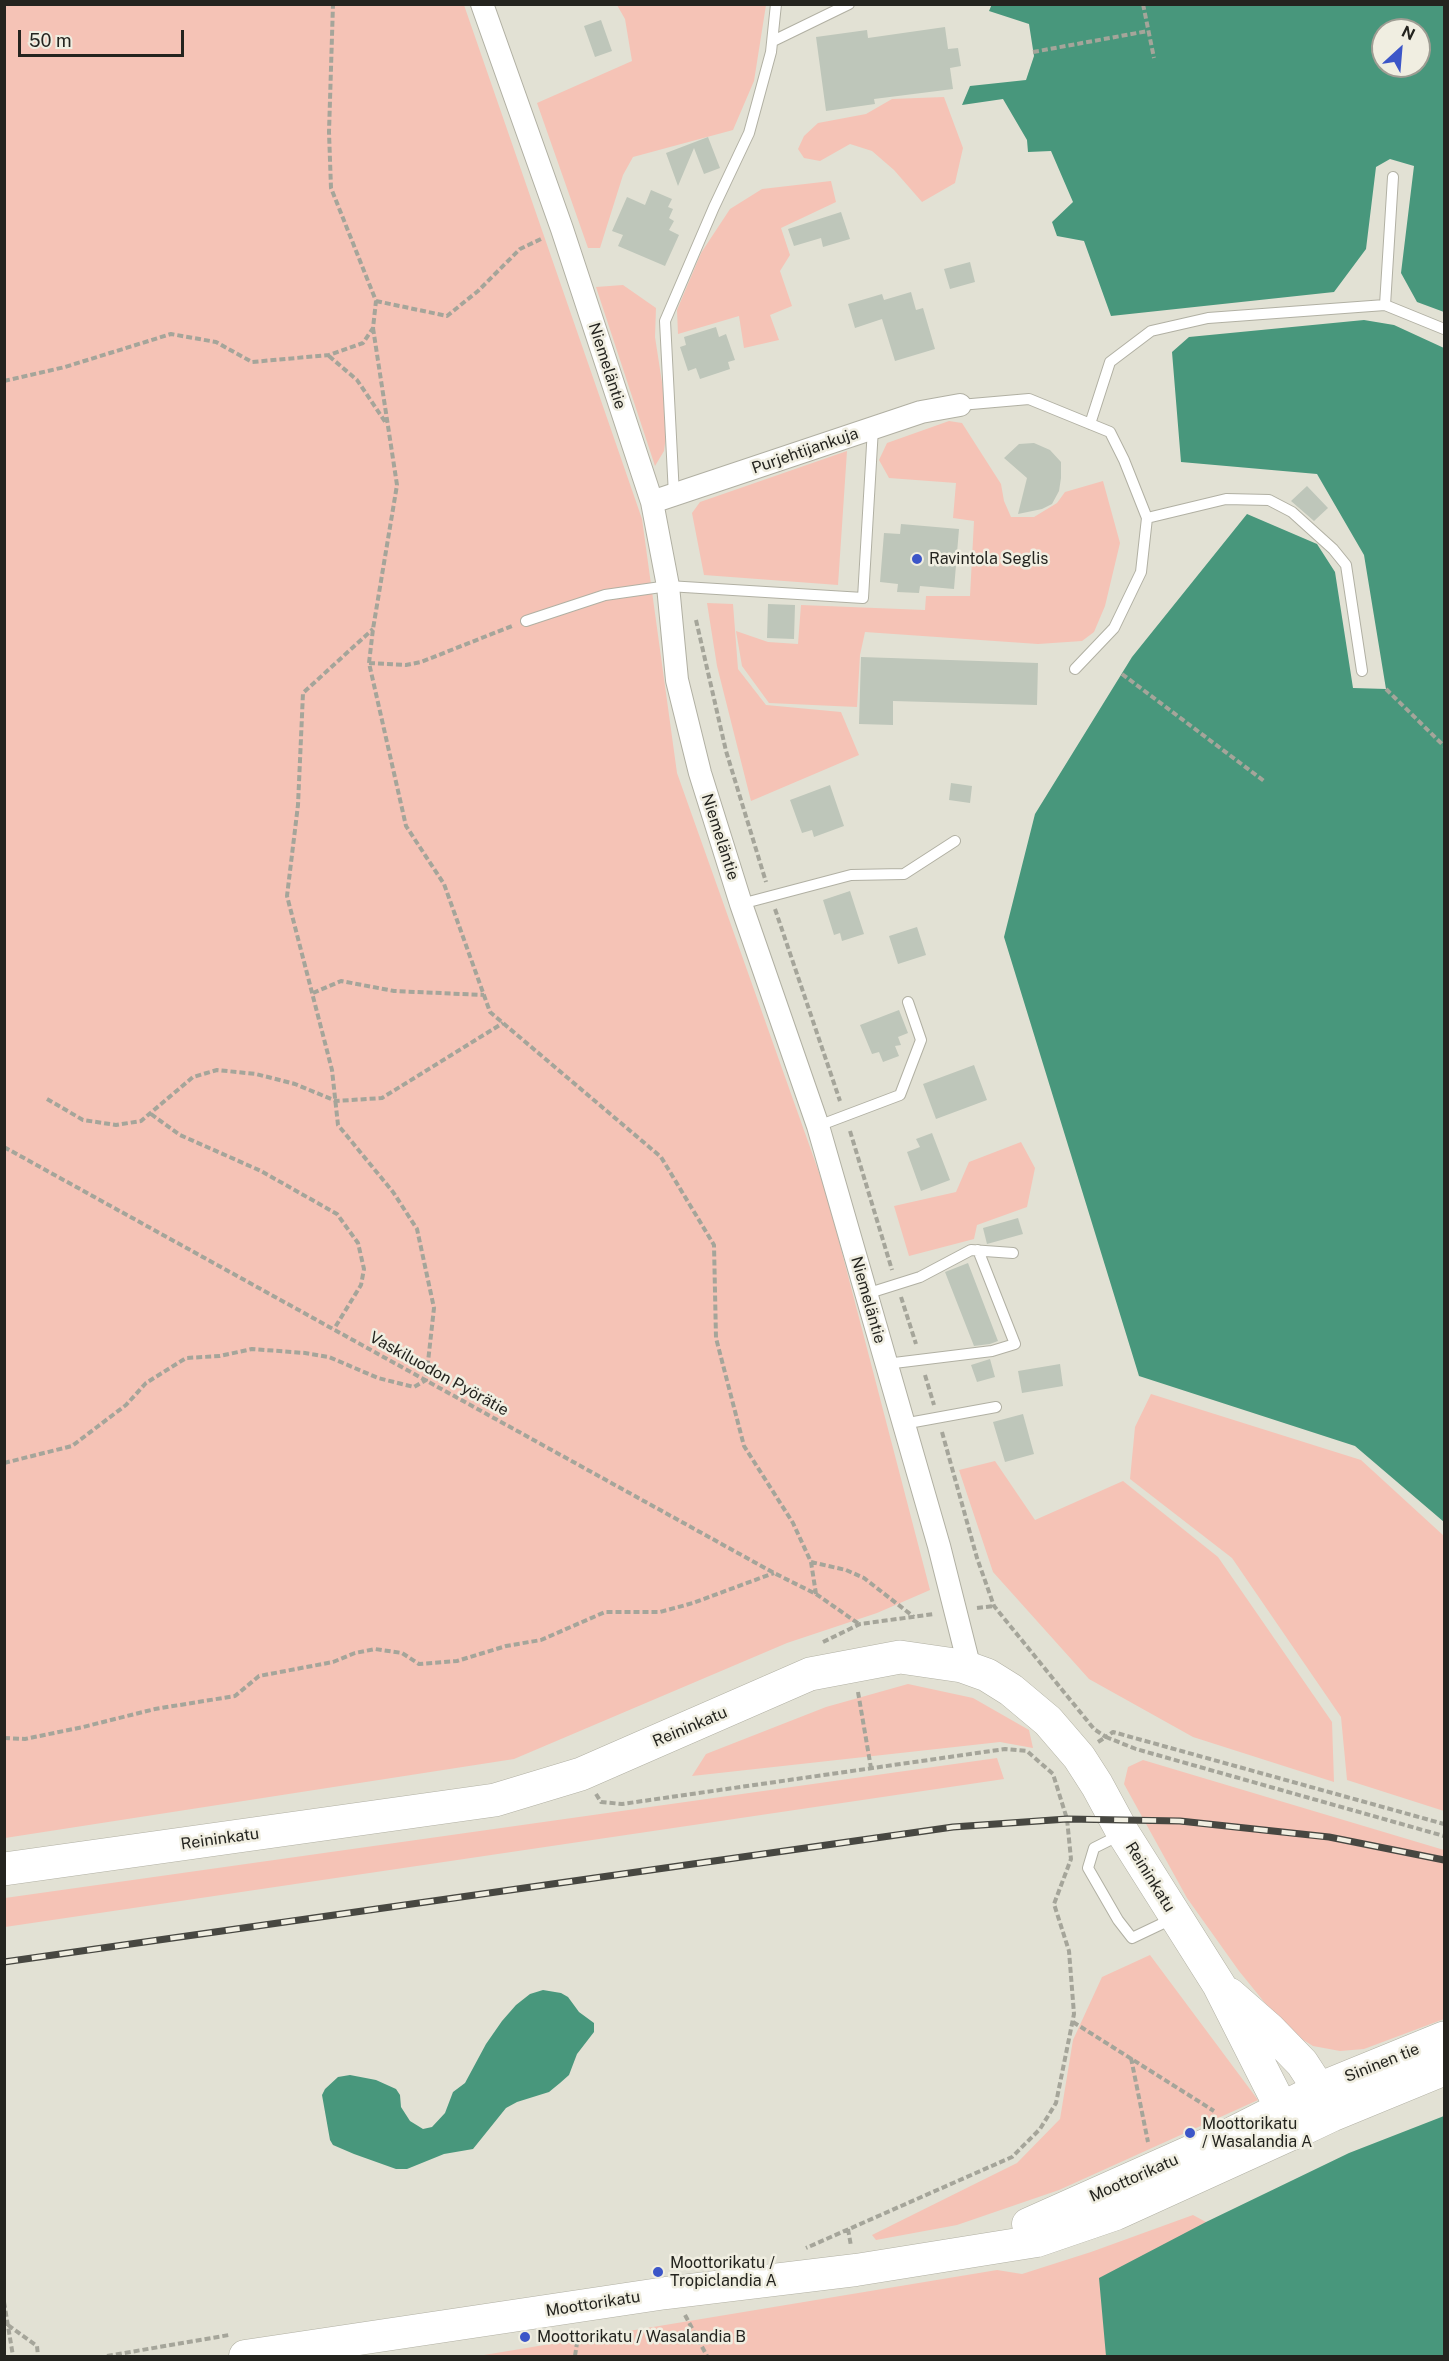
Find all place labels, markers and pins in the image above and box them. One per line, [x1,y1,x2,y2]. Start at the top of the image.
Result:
place label: Ravintola Seglis [929,549,1048,569]
marker: Ravintola Seglis [910,552,924,566]
place label: Moottorikatu / Wasalandia A [1202,2114,1312,2152]
marker: Moottorikatu / Wasalandia A [1183,2126,1197,2140]
place label: Moottorikatu / Tropiclandia A [670,2253,777,2291]
marker: Moottorikatu / Tropiclandia A [651,2265,665,2279]
place label: Moottorikatu / Wasalandia B [537,2327,746,2347]
marker: Moottorikatu / Wasalandia B [518,2330,532,2344]

